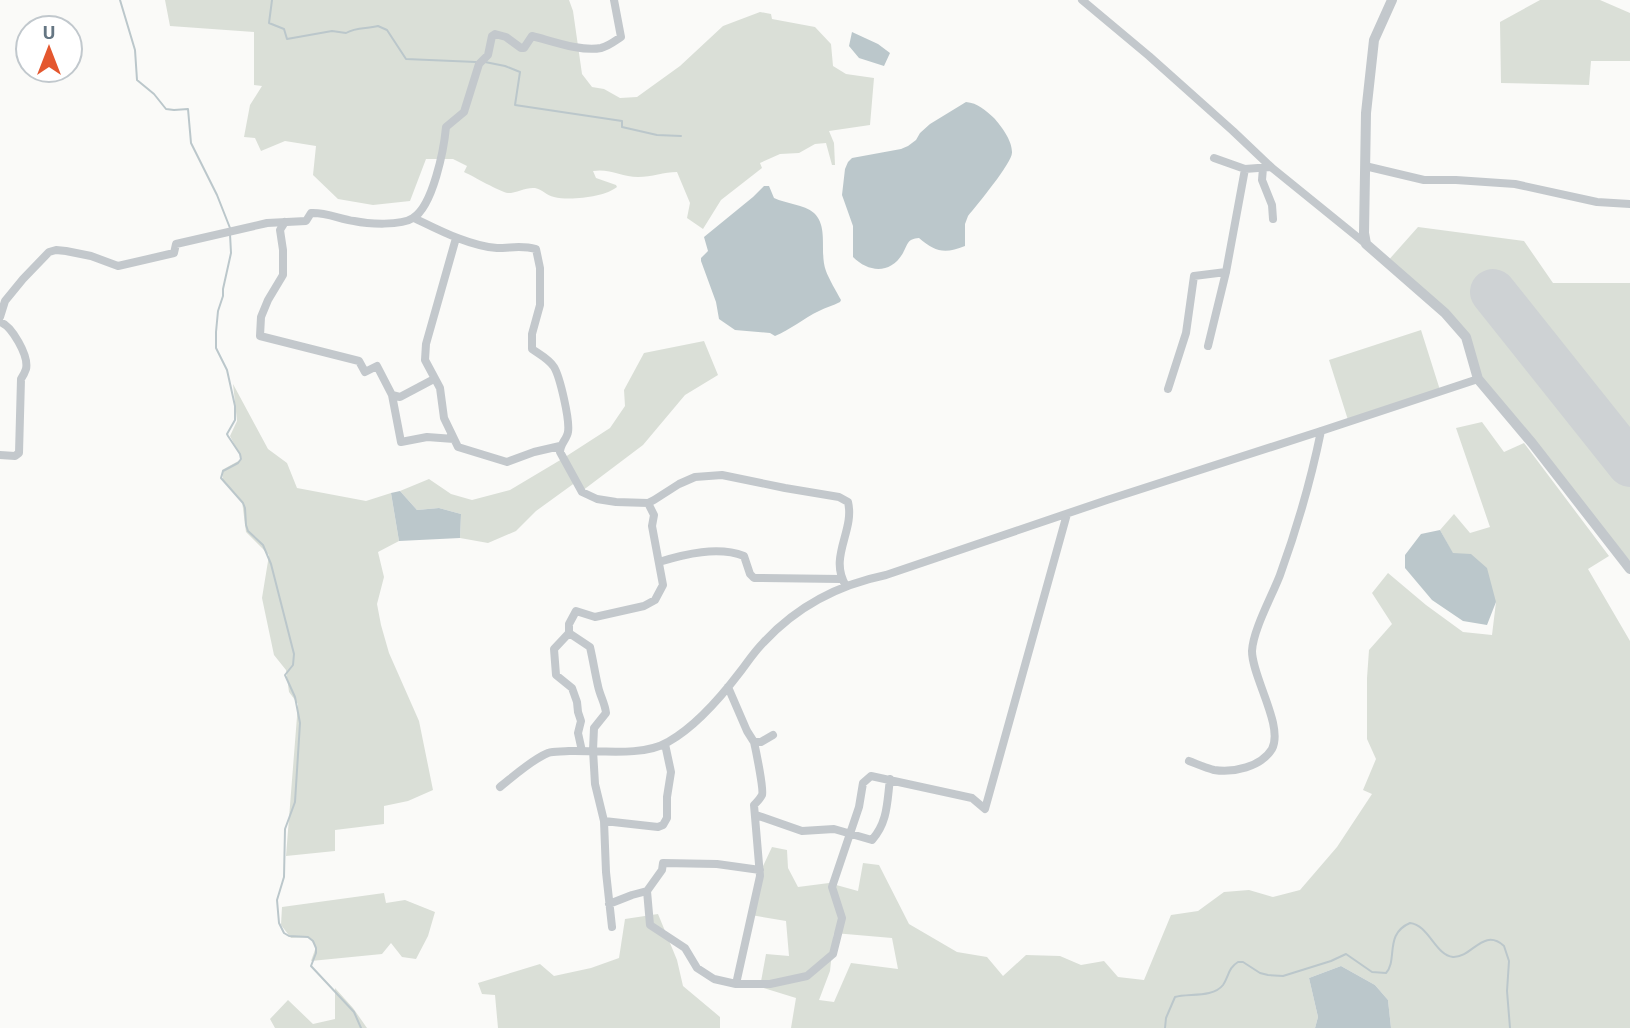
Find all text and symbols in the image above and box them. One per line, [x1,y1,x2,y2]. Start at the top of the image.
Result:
north arrow [14,14,84,84]
text: U [43,21,55,44]

